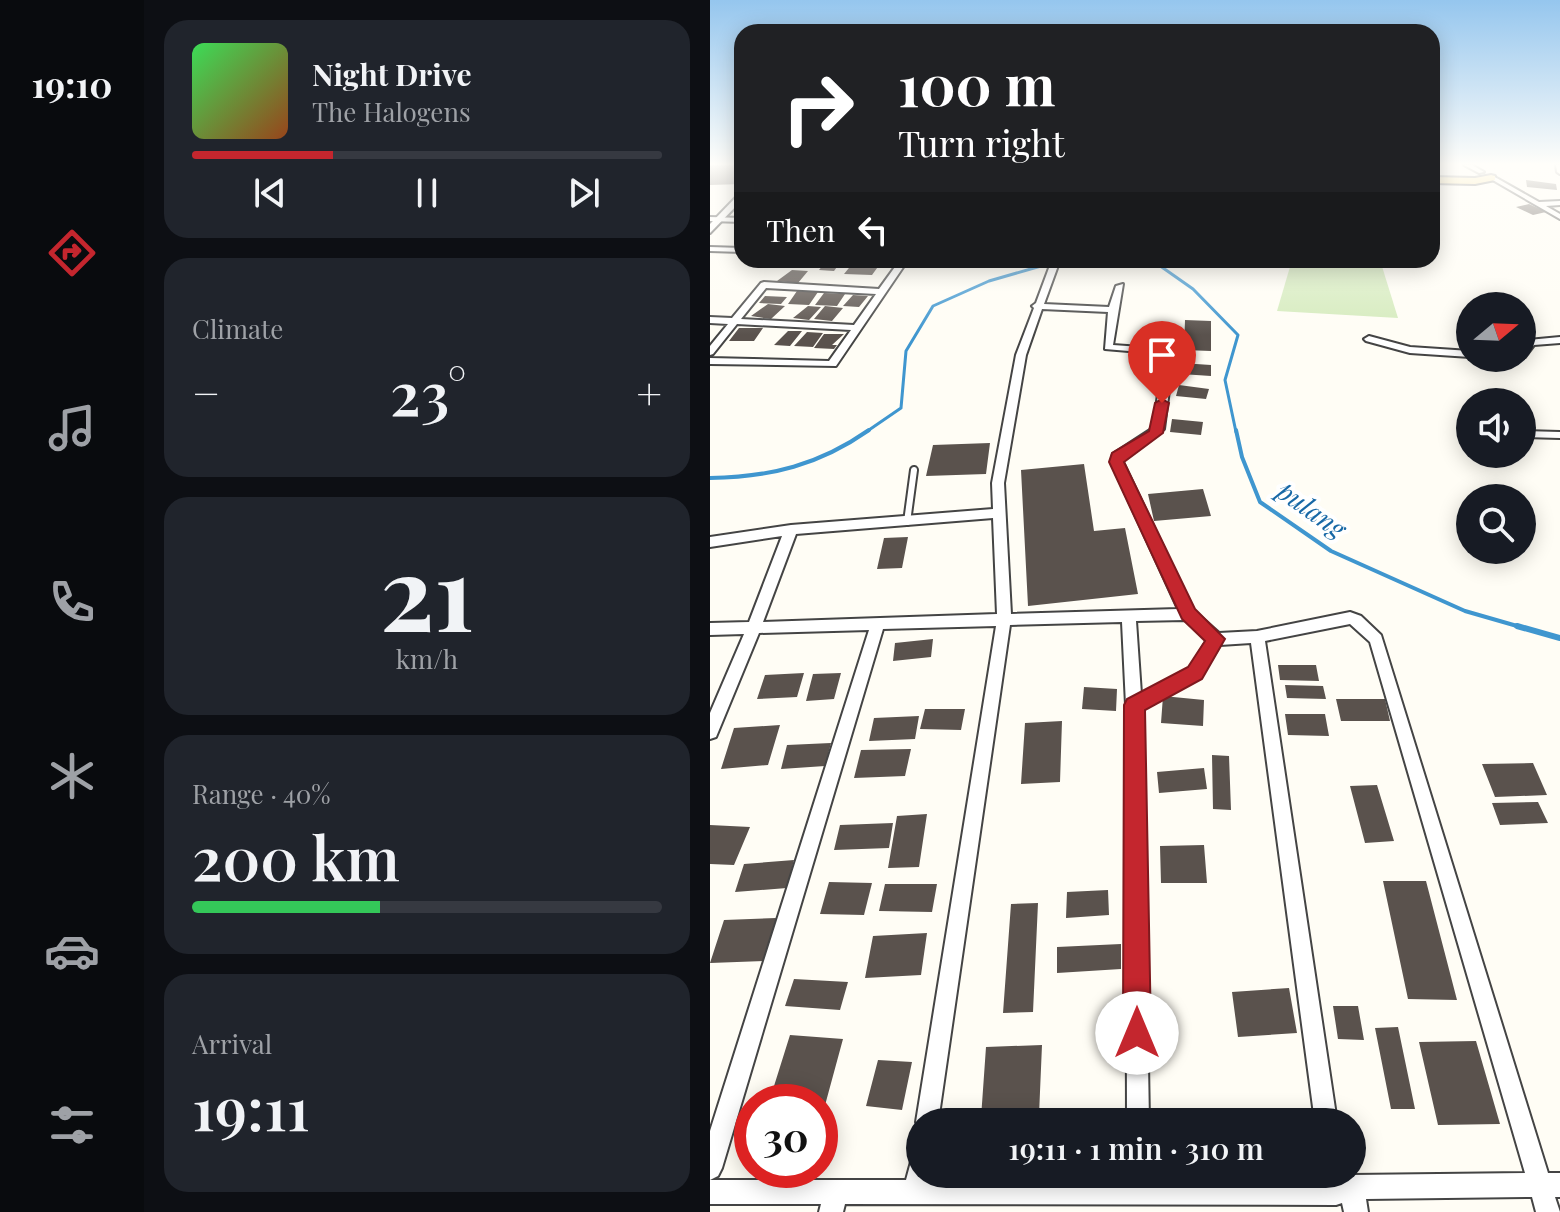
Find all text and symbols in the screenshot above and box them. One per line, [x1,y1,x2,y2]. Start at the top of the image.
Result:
text: 100 m [898,46,1055,121]
text: Night Drive [312,54,472,94]
icon: right [766,56,870,160]
text: 19:10 [31,59,113,107]
text: The Halogens [312,94,471,129]
text: Turn right [898,118,1065,166]
icon: previous [248,171,292,215]
icon: pause [405,171,449,215]
icon: next [562,171,606,215]
icon: left [851,208,895,252]
text: Then [766,210,835,250]
icon: directions [44,225,100,281]
north arrow [1456,292,1536,372]
map controls [1456,292,1536,564]
text: Climate [192,311,283,346]
pin [1128,321,1196,403]
icon: arrive [1140,333,1184,377]
text: 23° [390,351,467,431]
text: − [192,362,220,421]
text: + [636,362,662,421]
button: sound [1456,388,1536,468]
icon: music [44,400,100,456]
water label: pulang [1269,471,1355,546]
button: search [1456,484,1536,564]
text: 21 [380,519,474,658]
icon: phone [44,574,100,630]
text: km/h [396,641,458,676]
icon: climate [44,748,100,804]
text: Range · 40% [192,776,331,811]
text: 200 km [192,816,400,896]
icon: car [44,923,100,979]
position arrow [1095,991,1179,1075]
text: Arrival [192,1026,272,1061]
text: 19:11 [192,1066,309,1146]
speed limit sign: 30 [734,1084,838,1188]
icon: filters [44,1097,100,1153]
text: 19:11 · 1 min · 310 m [1008,1128,1264,1168]

